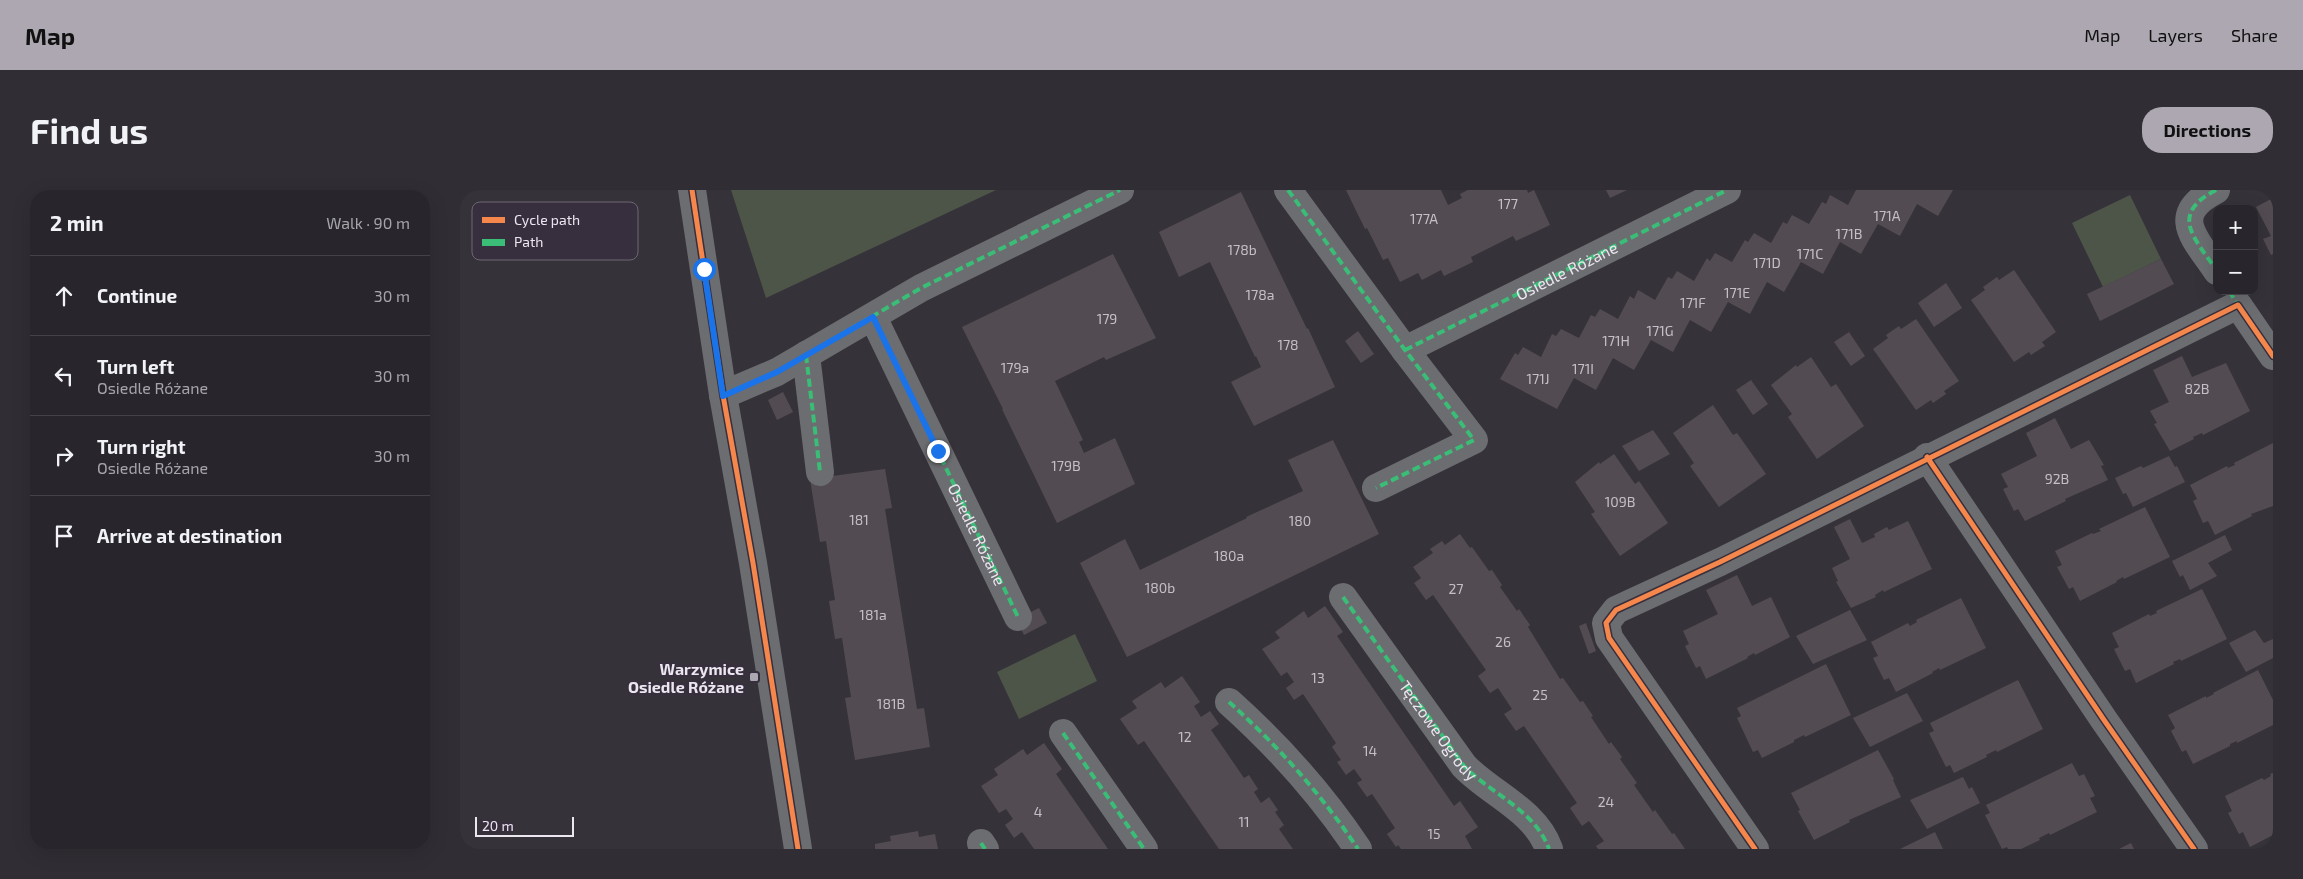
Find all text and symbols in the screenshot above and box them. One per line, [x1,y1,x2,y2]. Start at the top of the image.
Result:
text: Map [25,21,75,50]
text: Map [2084,24,2120,46]
text: Layers [2148,24,2203,46]
text: Share [2231,24,2278,46]
button: Directions [2142,107,2273,153]
text: Find us [30,109,148,151]
house number: 177 [1498,195,1518,212]
legend [472,202,638,260]
map controls [2213,205,2258,295]
button: + [2213,205,2258,250]
house number: 171A [1873,207,1901,224]
text: 2 min [50,210,104,235]
house number: 177A [1410,210,1438,227]
text: Cycle path [514,211,580,228]
text: Walk · 90 m [326,213,410,232]
house number: 171B [1836,225,1863,242]
text: Path [514,233,543,250]
street label: Osiedle Różane [1512,237,1620,303]
house number: 178b [1227,241,1257,258]
house number: 171C [1797,245,1823,262]
button: − [2213,250,2258,295]
house number: 171D [1753,254,1781,271]
route start [693,258,716,281]
icon: ahead [50,282,78,310]
text: Continue [97,284,177,307]
house number: 171E [1724,284,1750,301]
text: 30 m [374,286,410,305]
house number: 178a [1246,286,1274,303]
house number: 171F [1680,294,1706,311]
house number: 179 [1097,310,1117,327]
house number: 171G [1646,322,1674,339]
house number: 171H [1602,332,1630,349]
house number: 178 [1277,336,1299,353]
text: Turn left [97,355,174,378]
house number: 179a [1001,359,1029,376]
house number: 171I [1572,360,1594,377]
icon: left [50,362,78,390]
text: 30 m [374,366,410,385]
house number: 171J [1526,370,1550,387]
text: Osiedle Różane [97,378,208,397]
house number: 82B [2184,380,2210,397]
text: Turn right [97,435,185,458]
route end [927,440,950,463]
icon: right [50,442,78,470]
text: 30 m [374,446,410,465]
house number: 179B [1051,457,1081,474]
text: Osiedle Różane [97,458,208,477]
house number: 92B [2045,470,2069,487]
street label: Osiedle Różane [945,480,1011,588]
house number: 109B [1605,493,1635,510]
house number: 181 [849,511,869,528]
house number: 180 [1289,512,1311,529]
icon: arrive [50,522,78,550]
text: Arrive at destination [97,524,282,547]
house number: 180a [1214,547,1244,564]
house number: 180b [1145,579,1175,596]
house number: 27 [1448,580,1464,597]
house number: 181a [859,606,887,623]
house number: 26 [1495,633,1511,650]
place label: Warzymice Osiedle Różane [628,659,744,696]
house number: 13 [1311,669,1325,686]
marker: Warzymice Osiedle Różane [748,671,760,683]
street label: Tęczowe Ogrody [1396,676,1482,784]
house number: 25 [1532,686,1548,703]
house number: 181B [877,695,905,712]
house number: 12 [1178,728,1192,745]
house number: 14 [1363,742,1377,759]
house number: 24 [1598,793,1614,810]
house number: 4 [1034,803,1042,820]
house number: 11 [1238,813,1250,830]
scale bar [475,814,574,837]
text: 20 m [482,817,514,834]
house number: 15 [1427,825,1441,842]

